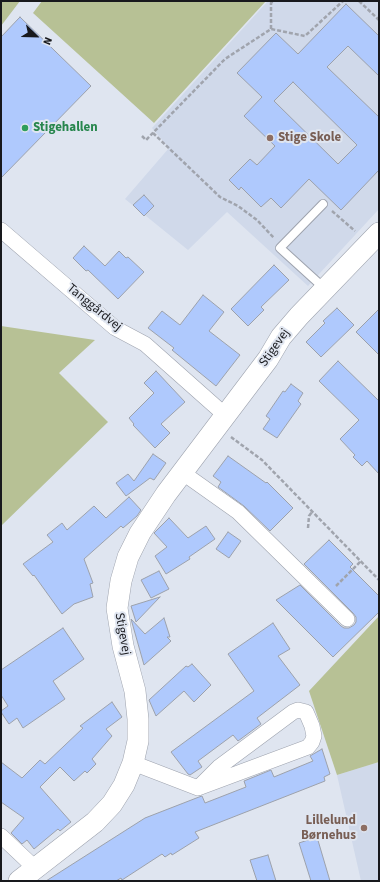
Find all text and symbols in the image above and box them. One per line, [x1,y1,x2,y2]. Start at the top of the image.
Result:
north arrow [16,16,56,56]
text: N [39,35,56,47]
place label: Stigehallen [33,120,98,136]
marker: Stigehallen [20,123,30,133]
place label: Stige Skole [278,130,341,146]
marker: Stige Skole [265,133,275,143]
street label: Tanggårdvej [63,281,125,335]
street label: Stigevej [256,326,294,370]
street label: Stigevej [111,612,133,656]
place label: Lillelund Børnehus [301,813,356,844]
marker: Lillelund Børnehus [359,823,369,833]

